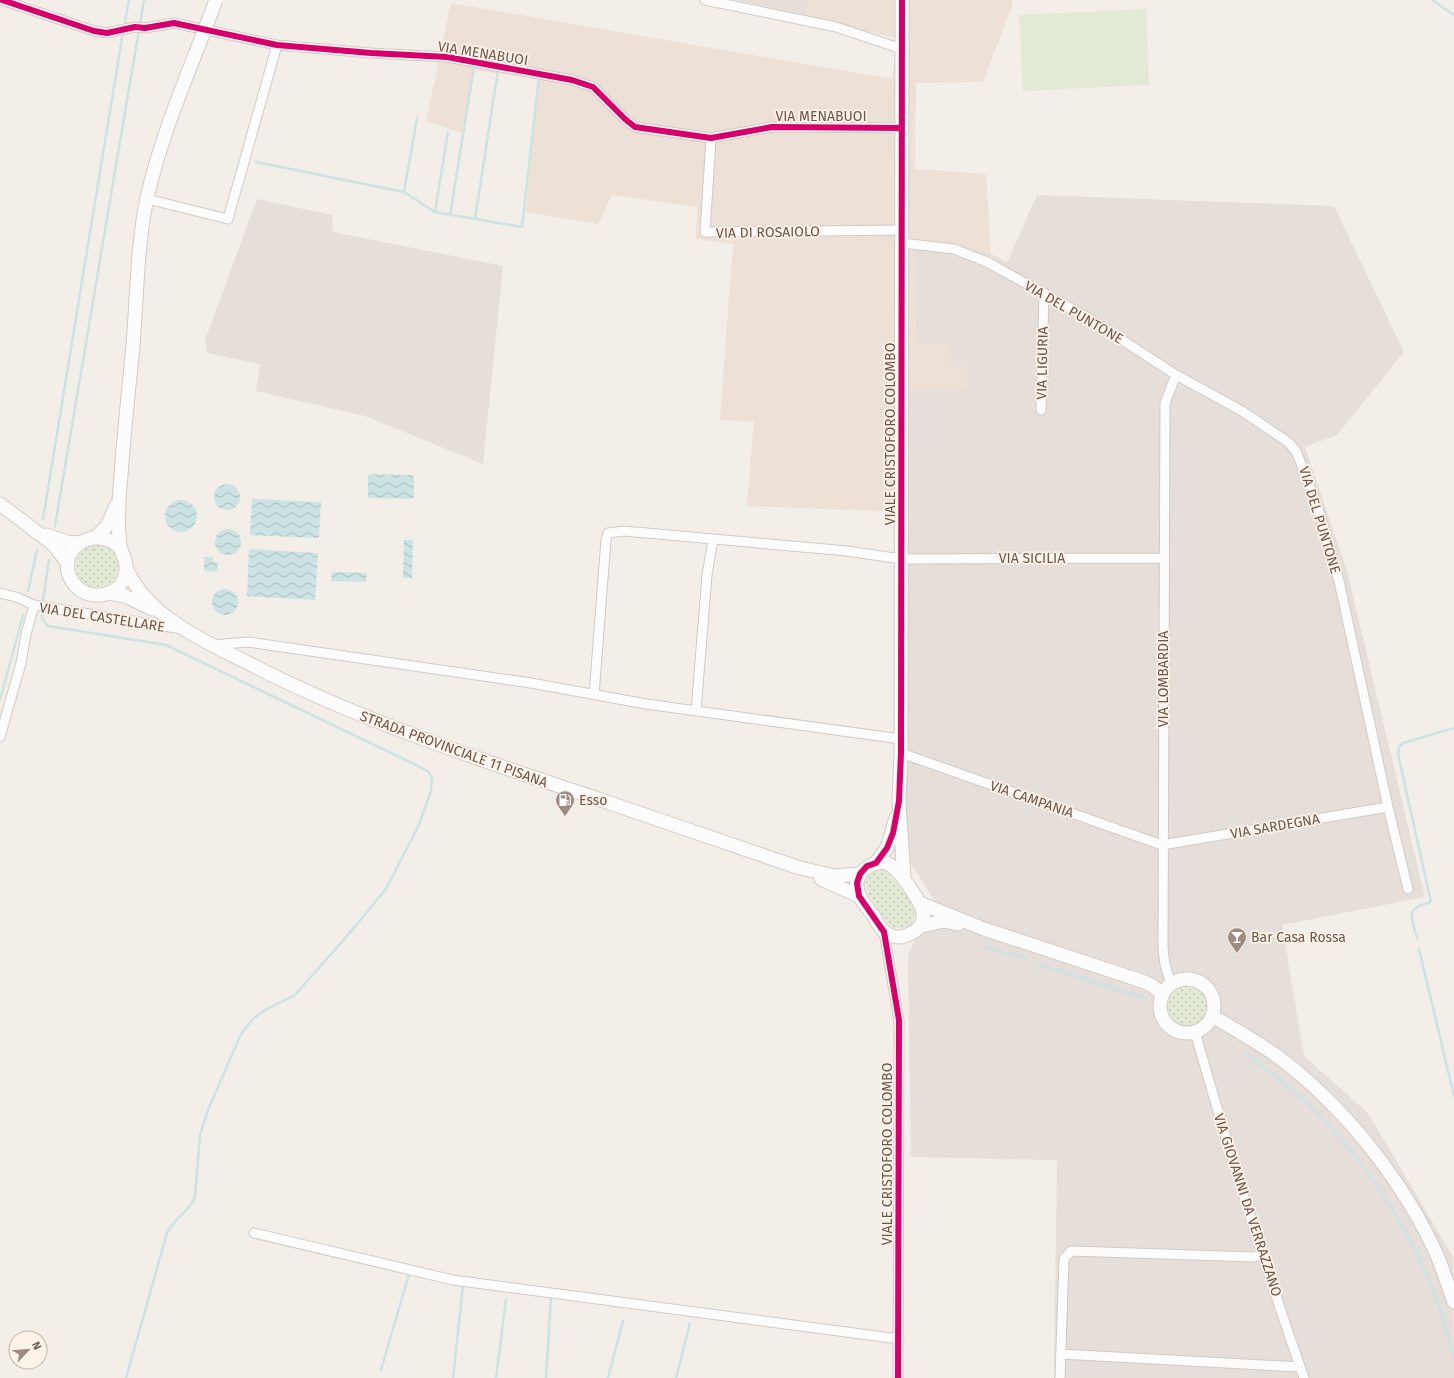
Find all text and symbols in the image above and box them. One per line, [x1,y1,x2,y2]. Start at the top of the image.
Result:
street label: VIA MENABUOI [437,38,529,69]
street label: VIA MENABUOI [775,108,867,125]
street label: VIA DI ROSAIOLO [716,223,820,242]
street label: VIA DEL PUNTONE [1021,277,1126,348]
street label: VIA LIGURIA [1033,326,1052,400]
street label: VIALE CRISTOFORO COLOMBO [882,343,899,525]
street label: VIA DEL PUNTONE [1295,464,1344,576]
street label: VIA SICILIA [999,550,1065,567]
street label: VIA DEL CASTELLARE [38,599,166,636]
street label: VIA LOMBARDIA [1155,631,1172,727]
street label: STRADA PROVINCIALE 11 PISANA [358,708,550,791]
street label: VIA CAMPANIA [988,777,1076,822]
fuel station icon: Esso [554,789,576,817]
place label: Esso [579,792,608,809]
street label: VIA SARDEGNA [1229,810,1321,843]
bar icon: Bar Casa Rossa [1226,926,1248,954]
place label: Bar Casa Rossa [1251,929,1346,946]
street label: VIALE CRISTOFORO COLOMBO [879,1063,896,1245]
street label: VIA GIOVANNI DA VERRAZZANO [1210,1111,1285,1299]
north arrow [8,1330,48,1370]
text: N [29,1340,44,1352]

